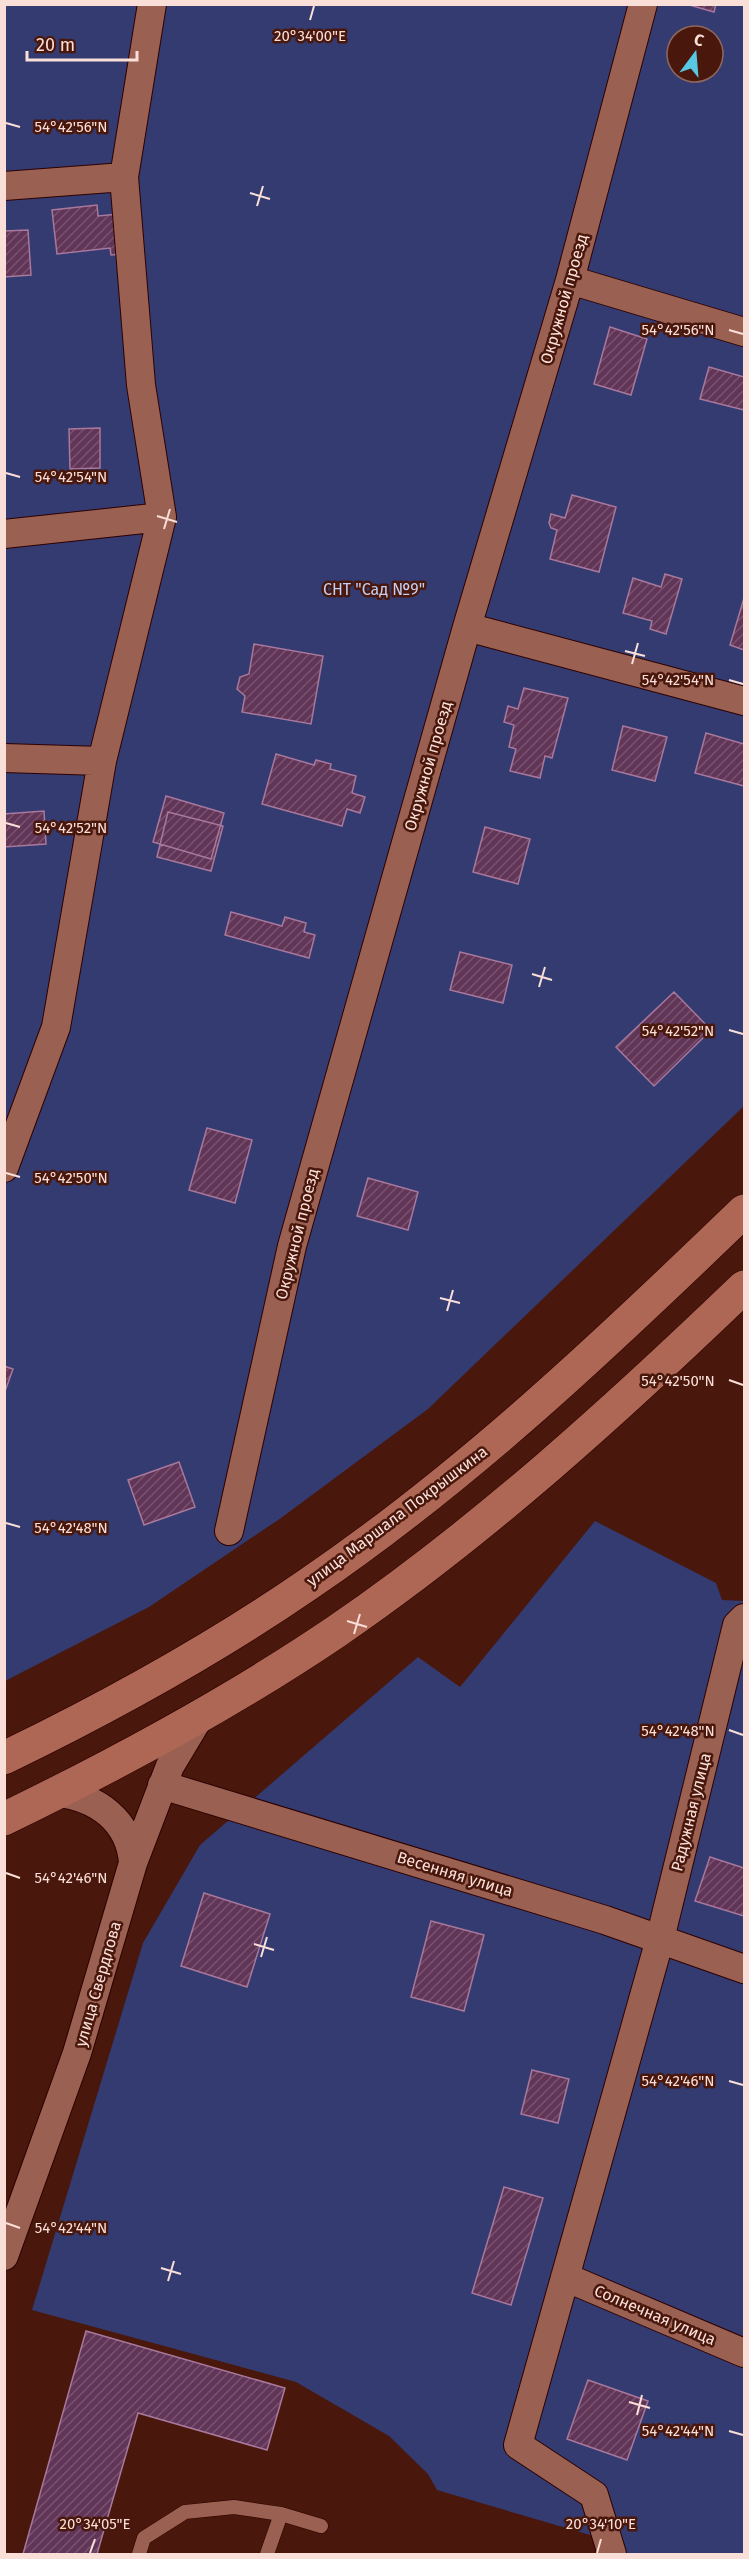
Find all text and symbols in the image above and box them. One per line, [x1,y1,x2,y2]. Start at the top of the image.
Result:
scale bar [27,24,136,62]
north arrow [665,24,725,84]
text: 20°34'00"E [274,27,346,45]
text: С [692,30,707,51]
text: 20 m [36,34,75,56]
text: 54°42'56"N [34,118,108,136]
street label: Окружной проезд [536,232,592,366]
text: 54°42'56"N [641,321,715,339]
text: 54°42'54"N [35,468,107,486]
park label: СНТ "Сад №9" [323,580,425,599]
text: 54°42'54"N [642,671,714,689]
street label: Окружной проезд [400,699,456,833]
text: 54°42'52"N [35,819,107,837]
text: 54°42'52"N [642,1022,714,1040]
street label: Окружной проезд [272,1167,322,1301]
text: 54°42'50"N [34,1169,108,1187]
text: 54°42'50"N [641,1372,715,1390]
street label: улица Маршала Покрышкина [303,1442,491,1590]
text: 54°42'48"N [34,1519,108,1537]
text: 54°42'48"N [641,1722,715,1740]
street label: Радужная улица [667,1751,715,1873]
street label: Весенняя улица [395,1847,515,1901]
text: 54°42'46"N [34,1869,108,1887]
street label: улица Свердлова [71,1919,125,2049]
text: 54°42'46"N [641,2072,715,2090]
text: 54°42'44"N [35,2219,107,2237]
street label: Солнечная улица [591,2281,719,2349]
text: 54°42'44"N [642,2422,714,2440]
text: 20°34'05"E [60,2515,130,2533]
text: 20°34'10"E [566,2515,636,2533]

